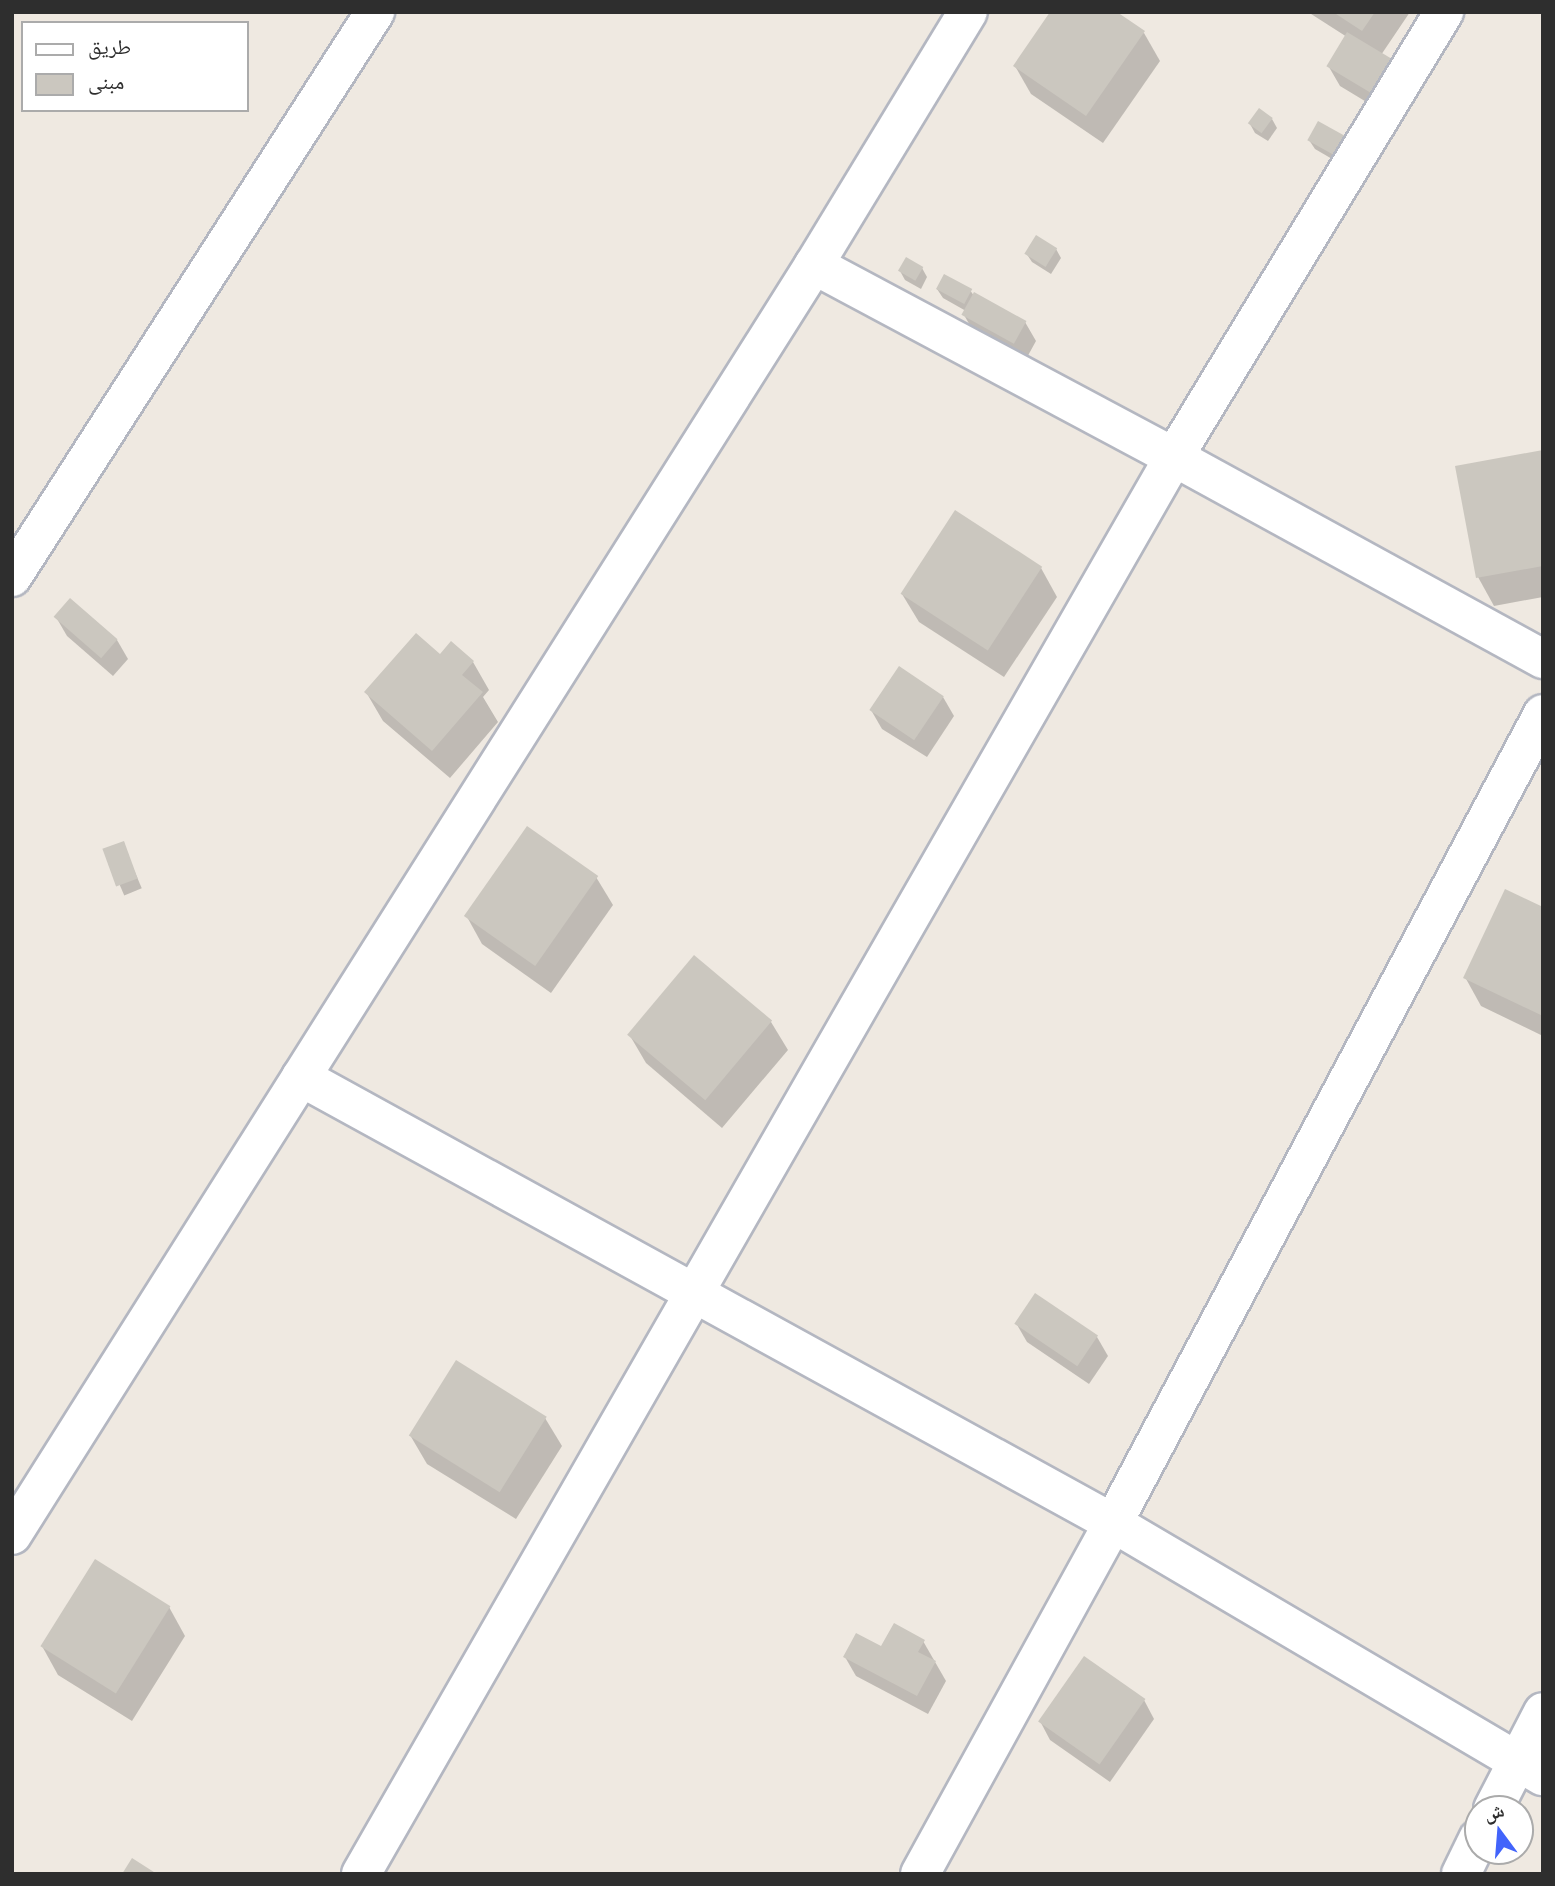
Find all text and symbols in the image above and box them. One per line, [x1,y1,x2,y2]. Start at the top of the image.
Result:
legend [21,21,248,112]
text: طريق [88,33,131,58]
text: مبنى [88,68,124,93]
north arrow [1464,1795,1534,1865]
text: ش [1481,1797,1506,1825]

